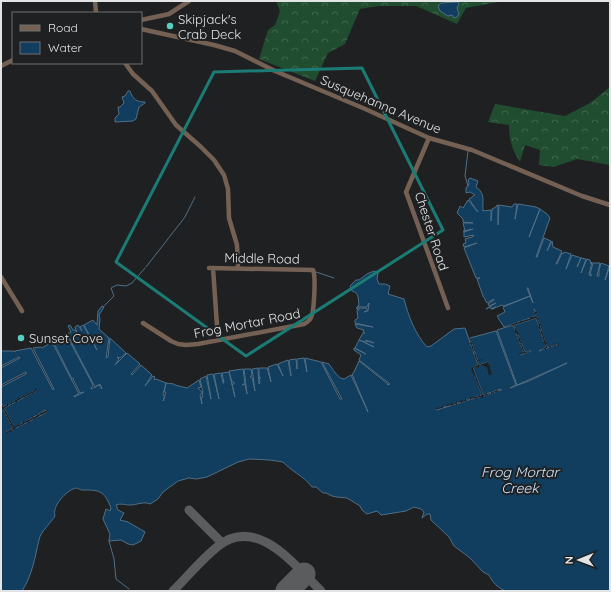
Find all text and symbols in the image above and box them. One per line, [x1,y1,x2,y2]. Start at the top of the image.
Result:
place label: Skipjack's Crab Deck [178,11,241,42]
legend [12,12,142,64]
text: Road [48,20,78,35]
marker: Skipjack's Crab Deck [165,21,175,31]
text: Water [48,40,83,55]
street label: Susquehanna Avenue [318,71,444,137]
street label: Chester Road [412,190,452,272]
street label: Middle Road [224,249,300,267]
street label: Frog Mortar Road [192,305,302,341]
place label: Sunset Cove [29,330,103,346]
marker: Sunset Cove [16,333,26,343]
water label: Frog Mortar Creek [481,463,561,497]
north arrow [559,540,599,580]
text: N [562,556,576,564]

